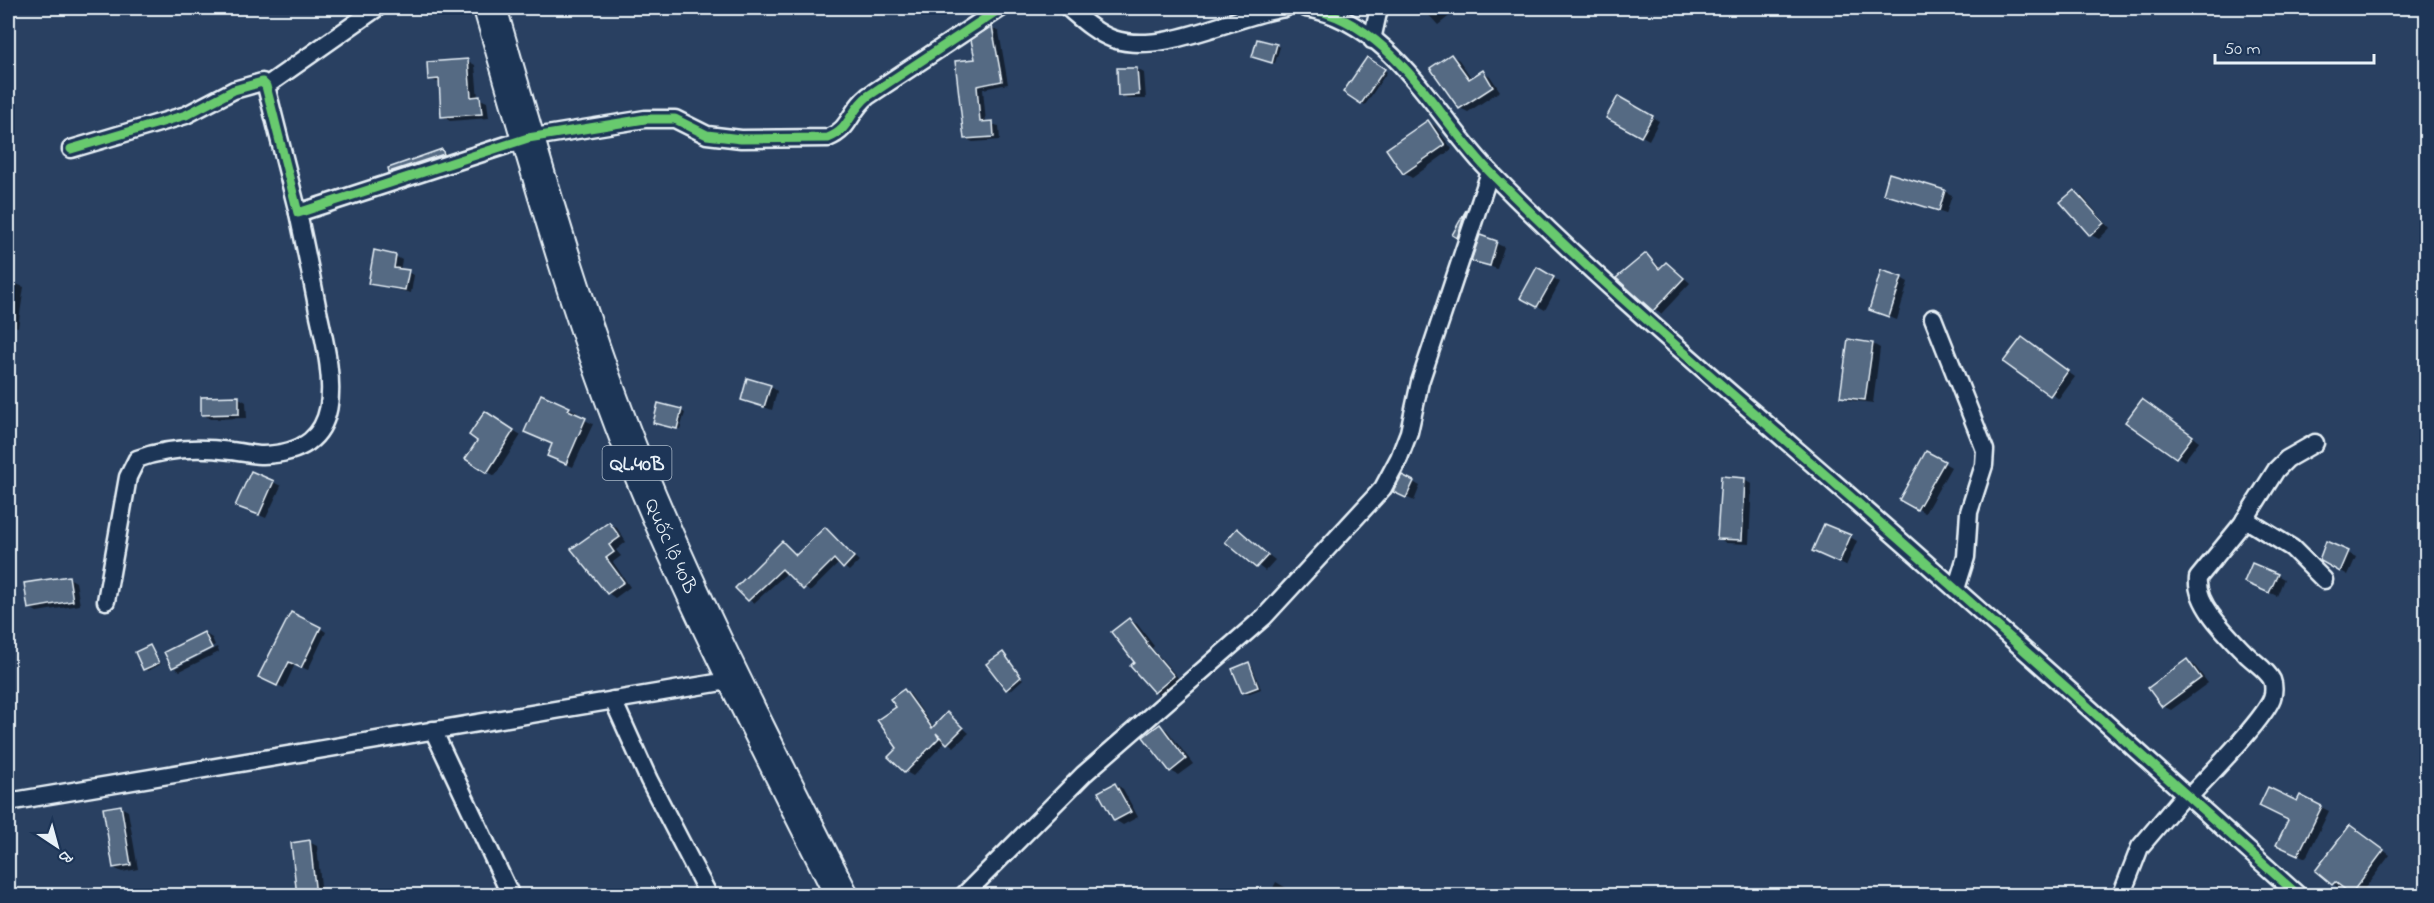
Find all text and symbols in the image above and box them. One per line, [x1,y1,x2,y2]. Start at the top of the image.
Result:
scale bar [2215,27,2374,65]
text: 50 m [2224,37,2261,63]
road number: QL.40B [602,446,672,480]
street label: Quốc lộ 40B [635,494,704,599]
north arrow [27,816,87,876]
text: B [53,843,77,870]

